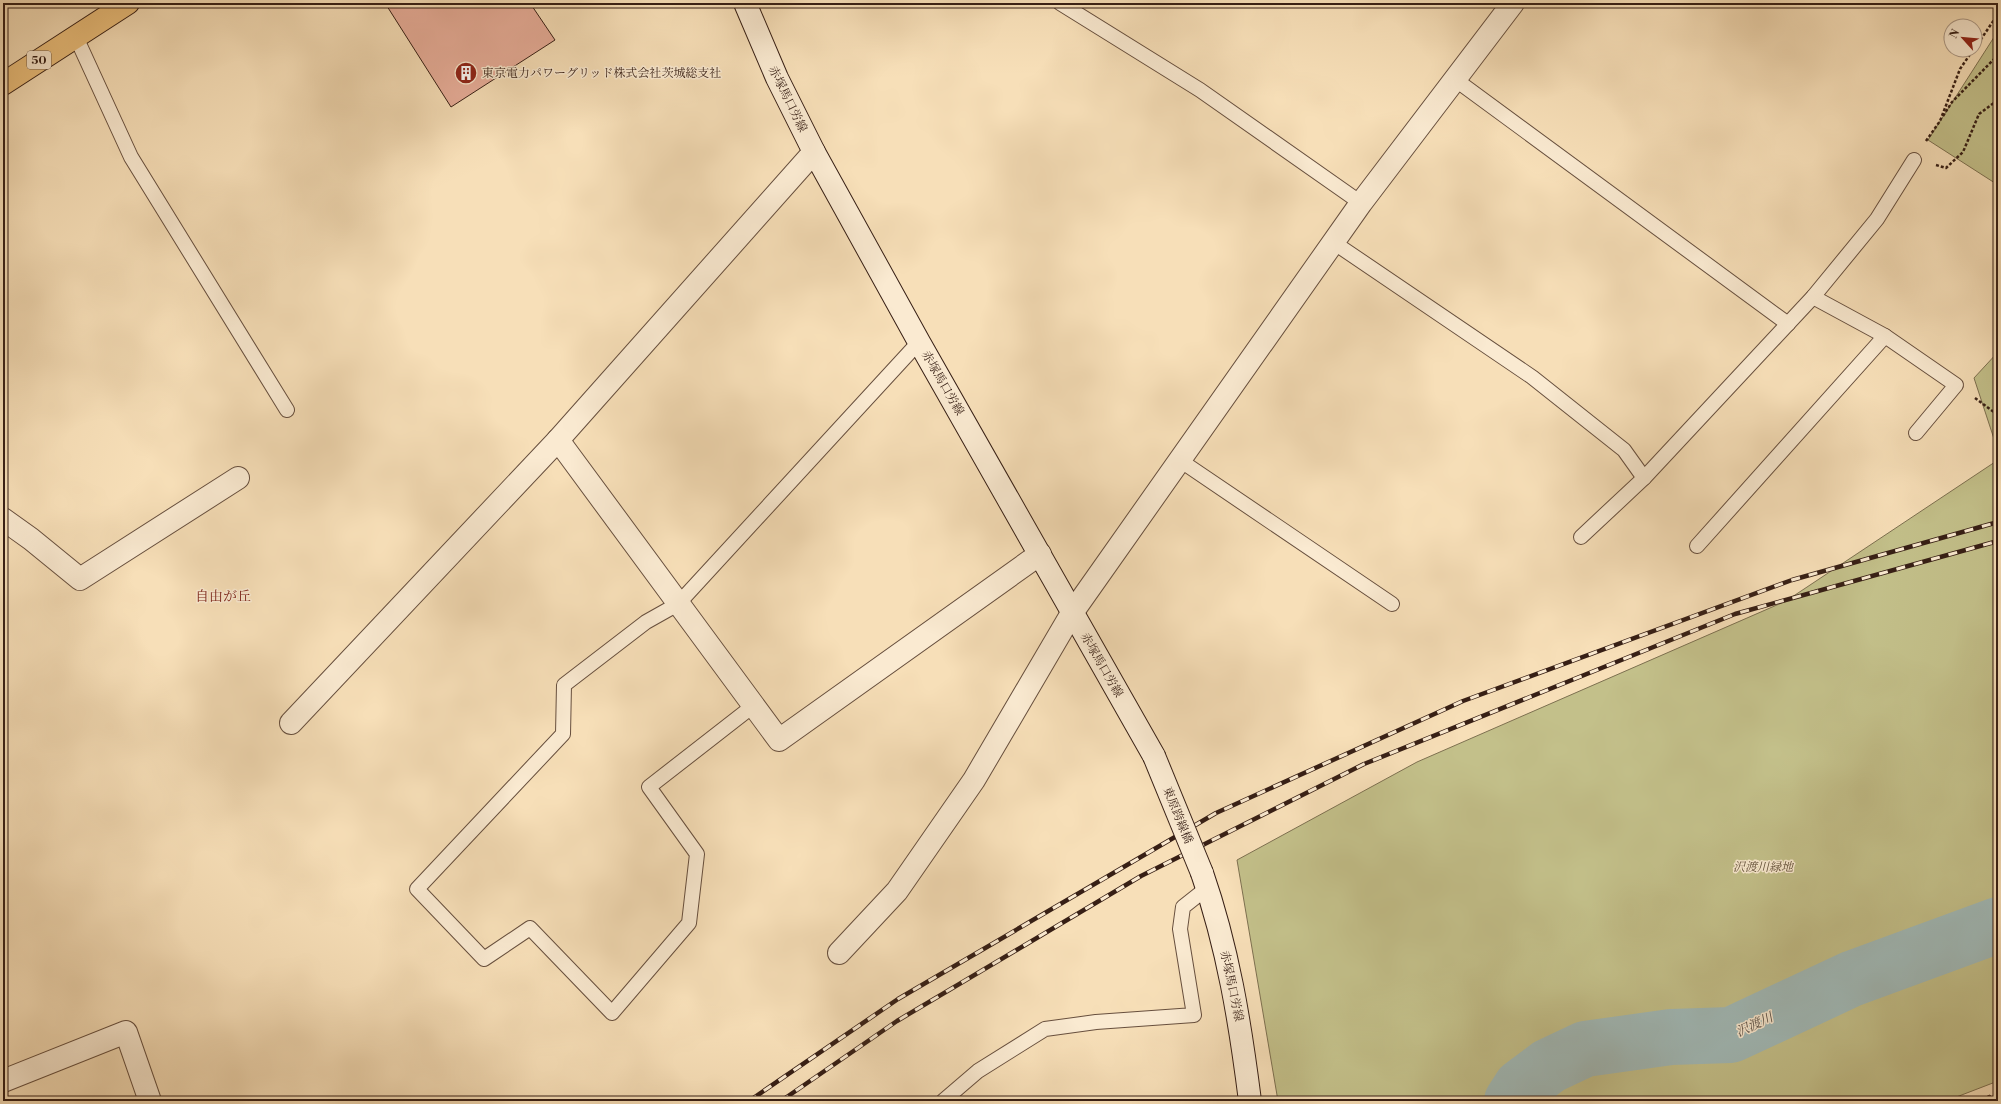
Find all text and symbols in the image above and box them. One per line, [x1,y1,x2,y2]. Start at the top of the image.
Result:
north arrow [1943,18,1983,58]
text: N [1947,27,1963,41]
road number: 50 [27,51,51,69]
building icon: 東京電力パワーグリッド株式会社茨城総支社 [453,60,479,86]
street label: 赤塚馬口労線 [765,64,810,135]
place label: 東京電力パワーグリッド株式会社茨城総支社 [482,66,722,81]
street label: 赤塚馬口労線 [918,348,967,418]
district label: 自由が丘 [195,588,251,606]
street label: 赤塚馬口労線 [1077,630,1126,700]
street label: 東原跨線橋 [1159,785,1196,846]
park label: 沢渡川緑地 [1733,860,1795,875]
street label: 赤塚馬口労線 [1217,949,1246,1023]
water label: 沢渡川 [1733,1009,1777,1040]

